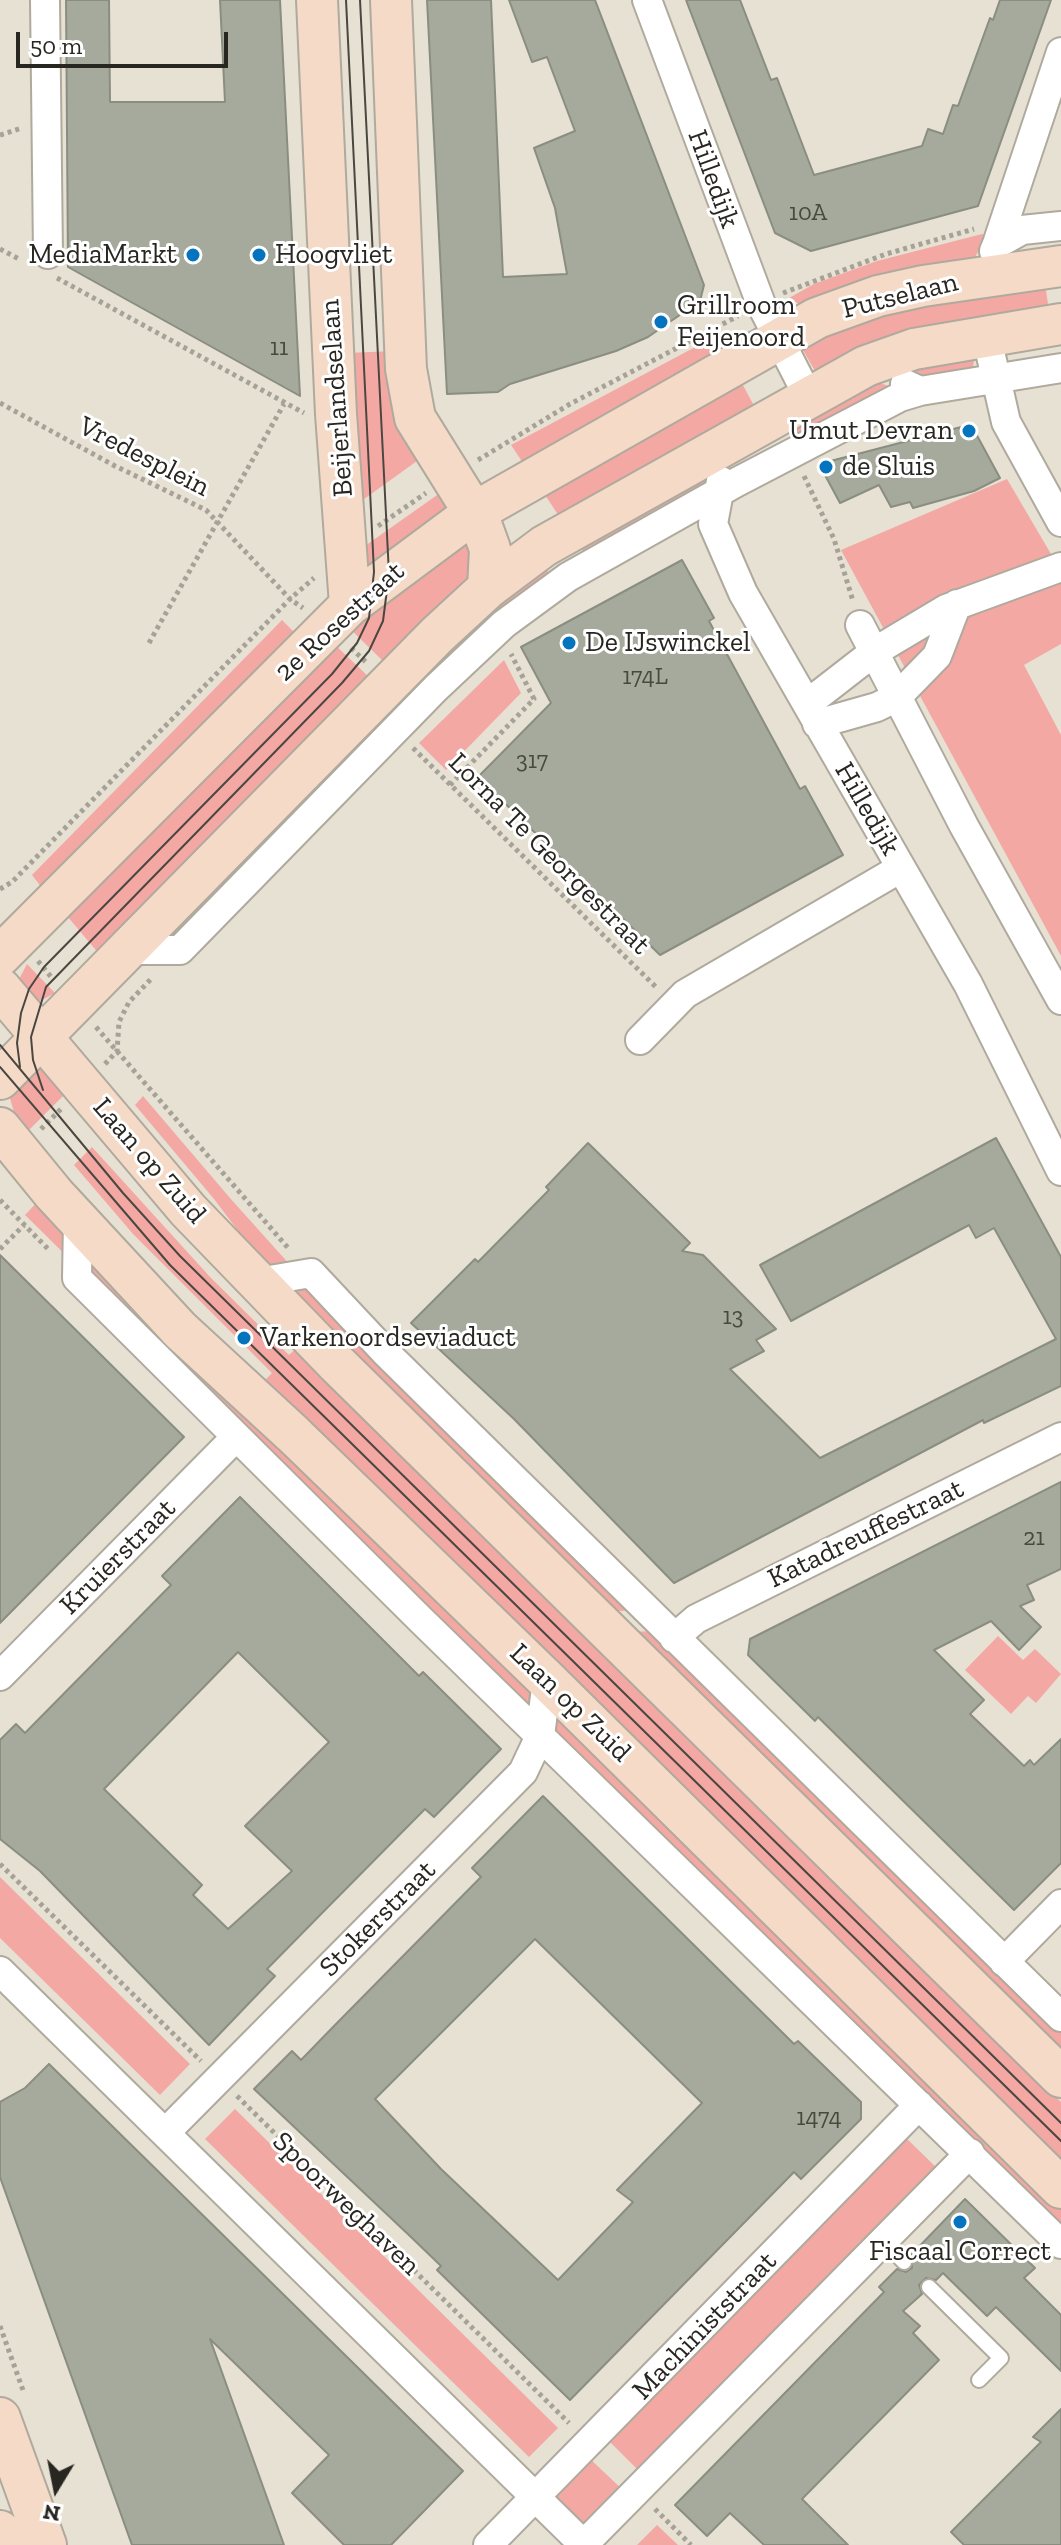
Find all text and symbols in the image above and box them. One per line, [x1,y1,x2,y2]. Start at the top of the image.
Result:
scale bar [20,16,232,66]
text: 50 m [30,31,82,60]
street label: Hilledijk [680,125,746,233]
house number: 10A [789,199,827,227]
place label: MediaMarkt [29,238,177,272]
place label: Hoogvliet [275,238,392,272]
marker: MediaMarkt [184,246,202,264]
marker: Hoogvliet [250,246,268,264]
street label: Putselaan [839,265,961,327]
place label: Grillroom Feijenoord [677,289,805,355]
street label: Beijerlandselaan [313,298,361,498]
marker: Grillroom Feijenoord [652,313,670,331]
house number: 11 [270,334,288,362]
street label: Vredesplein [73,410,215,504]
place label: Umut Devran [789,414,953,448]
marker: Umut Devran [960,422,978,440]
place label: de Sluis [842,450,935,484]
marker: de Sluis [817,458,835,476]
street label: 2e Rosestraat [268,555,412,689]
place label: De IJswinckel [585,626,751,660]
marker: De IJswinckel [560,634,578,652]
house number: 174L [622,663,668,691]
street label: Lorna Te Georgestraat [441,746,657,962]
house number: 317 [516,747,548,775]
street label: Hilledijk [827,756,907,862]
street label: Laan op Zuid [85,1091,213,1231]
house number: 13 [723,1303,743,1331]
place label: Varkenoordseviaduct [260,1321,516,1355]
marker: Varkenoordseviaduct [235,1329,253,1347]
street label: Katadreuffestraat [763,1472,969,1596]
street label: Kruierstraat [53,1492,183,1622]
house number: 21 [1023,1524,1045,1552]
street label: Laan op Zuid [502,1637,638,1769]
street label: Stokerstraat [313,1854,443,1984]
house number: 1474 [796,2104,842,2132]
street label: Spoorweghaven [265,2125,427,2283]
marker: Fiscaal Correct [951,2213,969,2231]
place label: Fiscaal Correct [869,2235,1051,2269]
street label: Machiniststraat [626,2245,784,2407]
north arrow [16,2449,96,2529]
text: N [41,2498,62,2528]

